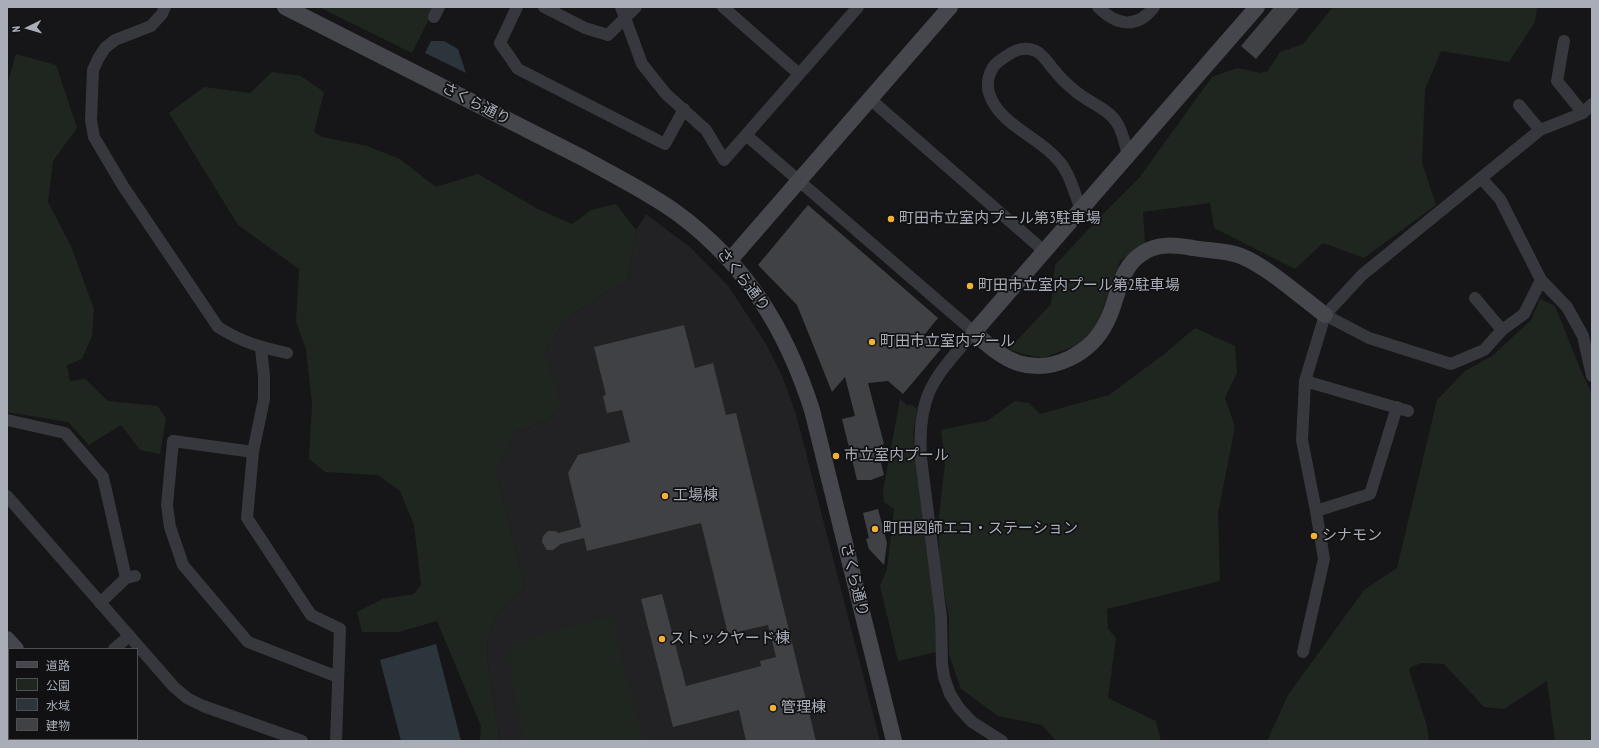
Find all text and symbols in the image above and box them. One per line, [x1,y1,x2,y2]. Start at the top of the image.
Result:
north arrow [8,8,48,48]
text: N [9,25,23,33]
street label: さくら通り [439,79,513,129]
place label: 町田市立室内プール第3駐車場 [899,210,1101,228]
marker: 町田市立室内プール第3駐車場 [886,214,896,224]
street label: さくら通り [713,245,773,315]
place label: 町田市立室内プール第2駐車場 [978,277,1180,295]
marker: 町田市立室内プール第2駐車場 [965,281,975,291]
place label: 町田市立室内プール [880,333,1015,351]
marker: 町田市立室内プール [867,337,877,347]
place label: 市立室内プール [844,447,949,465]
marker: 市立室内プール [831,451,841,461]
place label: 工場棟 [673,487,718,505]
marker: 工場棟 [660,491,670,501]
place label: 町田図師エコ・ステーション [883,520,1078,538]
marker: 町田図師エコ・ステーション [870,524,880,534]
place label: シナモン [1322,527,1382,545]
marker: シナモン [1309,531,1319,541]
street label: さくら通り [836,541,872,619]
place label: ストックヤード棟 [670,630,790,648]
marker: ストックヤード棟 [657,634,667,644]
legend [8,648,138,740]
text: 道路 [46,658,70,673]
text: 公園 [46,678,70,693]
text: 水域 [46,698,70,713]
place label: 管理棟 [781,699,826,717]
marker: 管理棟 [768,703,778,713]
text: 建物 [46,718,70,733]

